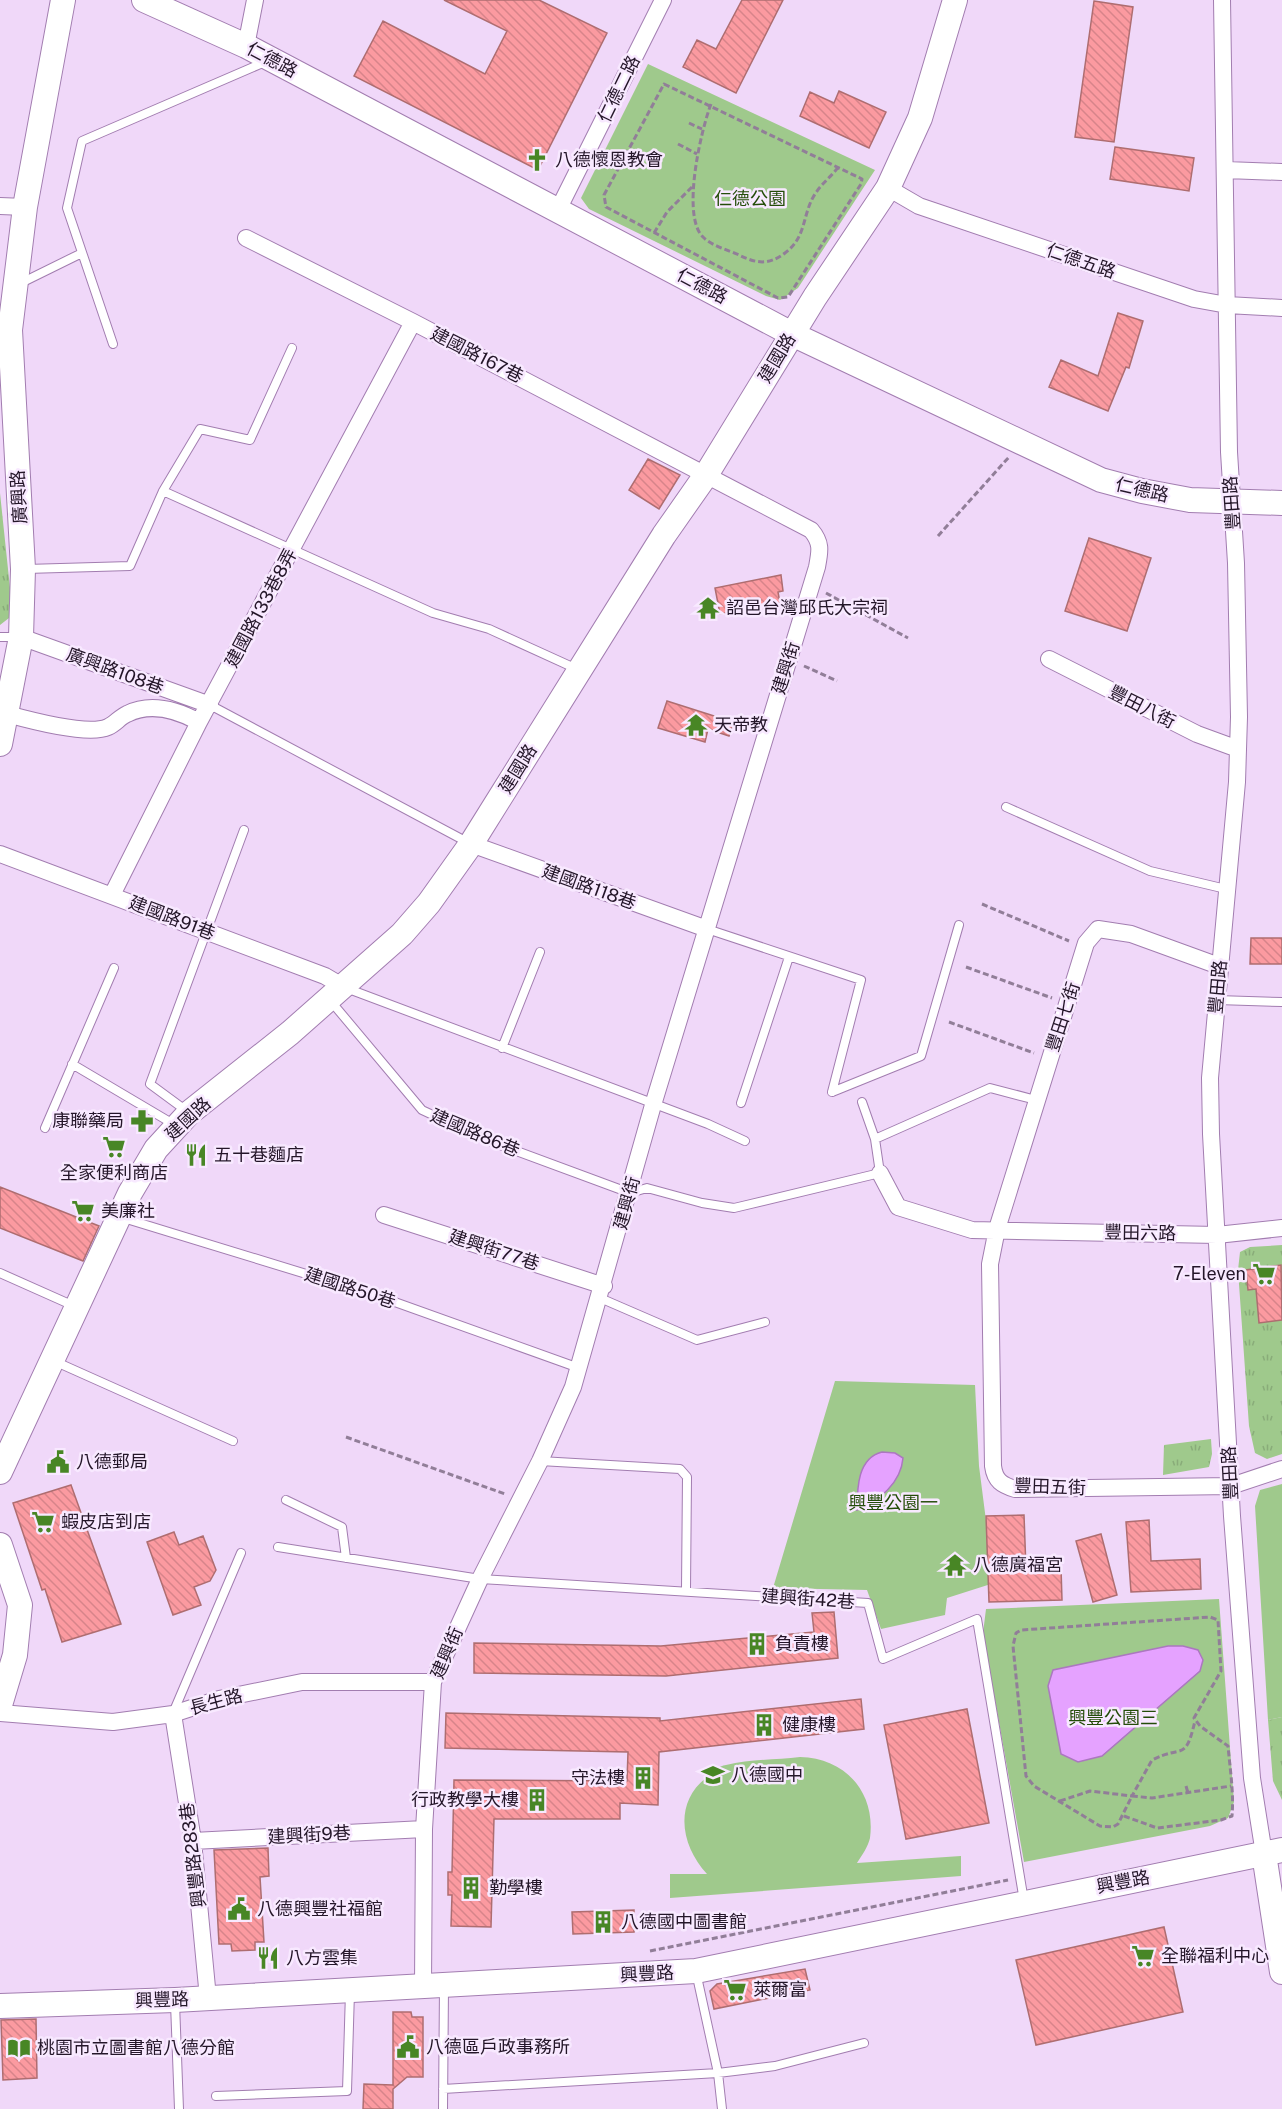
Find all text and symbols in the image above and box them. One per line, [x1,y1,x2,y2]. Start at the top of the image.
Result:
street label: 仁德路 [243,38,301,82]
street label: 仁德二路 [593,52,644,126]
church icon: 八德懷恩教會 [524,147,550,173]
place label: 八德懷恩教會 [555,149,663,170]
park label: 仁德公園 [714,188,786,209]
street label: 仁德五路 [1044,239,1119,282]
street label: 仁德路 [673,264,731,308]
street label: 建國路167巷 [427,322,527,387]
street label: 建國路 [754,329,799,386]
street label: 廣興路 [7,470,30,525]
street label: 仁德路 [1113,473,1171,506]
street label: 豐田路 [1219,475,1244,531]
street label: 建國路133巷8弄 [220,545,301,671]
temple icon: 詔邑台灣邱氏大宗祠 [695,595,721,621]
place label: 詔邑台灣邱氏大宗祠 [726,597,888,618]
street label: 建興街 [768,639,803,697]
street label: 廣興路108巷 [64,643,167,698]
street label: 豐田八街 [1105,681,1179,732]
temple icon: 天帝教 [683,712,709,738]
place label: 天帝教 [714,714,768,735]
street label: 建國路 [494,740,541,797]
street label: 建國路118巷 [539,860,639,913]
street label: 建國路91巷 [126,892,218,944]
street label: 豐田路 [1205,959,1230,1015]
street label: 豐田七街 [1041,979,1084,1054]
street label: 建國路 [161,1093,215,1145]
street label: 建國路86巷 [427,1104,523,1161]
pharmacy icon: 康聯藥局 [129,1108,155,1134]
place label: 康聯藥局 [52,1110,124,1131]
supermarket icon: 全家便利商店 [101,1134,127,1160]
restaurant icon: 五十巷麵店 [183,1142,209,1168]
place label: 五十巷麵店 [214,1144,304,1165]
place label: 全家便利商店 [60,1162,168,1183]
street label: 建興街 [609,1174,644,1232]
supermarket icon: 美廉社 [70,1198,96,1224]
place label: 美廉社 [101,1200,155,1221]
street label: 豐田六路 [1104,1221,1176,1244]
street label: 建興街77巷 [446,1225,542,1274]
supermarket icon: 7-Eleven [1251,1261,1277,1287]
street label: 建國路50巷 [302,1263,398,1312]
place label: 7-Eleven [1173,1263,1246,1284]
street label: 豐田路 [1218,1446,1241,1501]
public building icon: 八德郵局 [45,1449,71,1475]
place label: 八德郵局 [76,1451,148,1472]
street label: 豐田五街 [1014,1475,1086,1498]
park label: 興豐公園一 [848,1492,938,1513]
supermarket icon: 蝦皮店到店 [30,1509,56,1535]
place label: 蝦皮店到店 [61,1511,151,1532]
temple icon: 八德廣福宮 [942,1552,968,1578]
place label: 八德廣福宮 [973,1554,1063,1575]
street label: 建興街42巷 [760,1585,856,1612]
street label: 建興街 [426,1624,467,1682]
building icon: 負責樓 [744,1631,770,1657]
place label: 負責樓 [775,1633,829,1654]
street label: 長生路 [187,1684,245,1719]
park label: 興豐公園三 [1068,1707,1158,1728]
building icon: 健康樓 [751,1712,777,1738]
place label: 健康樓 [782,1714,836,1735]
school or university icon: 八德國中 [700,1762,726,1788]
place label: 八德國中 [731,1764,803,1785]
building icon: 守法樓 [630,1765,656,1791]
place label: 守法樓 [571,1767,625,1788]
building icon: 行政教學大樓 [524,1787,550,1813]
place label: 行政教學大樓 [411,1789,519,1810]
street label: 興豐路283巷 [176,1801,209,1909]
street label: 建興街9巷 [267,1822,351,1847]
street label: 興豐路 [1094,1866,1151,1897]
building icon: 勤學樓 [458,1875,484,1901]
place label: 勤學樓 [489,1877,543,1898]
public building icon: 八德興豐社福館 [226,1896,252,1922]
place label: 八德興豐社福館 [257,1898,383,1919]
building icon: 八德國中圖書館 [590,1909,616,1935]
place label: 八德國中圖書館 [621,1911,747,1932]
supermarket icon: 全聯福利中心 [1130,1943,1156,1969]
restaurant icon: 八方雲集 [255,1945,281,1971]
place label: 全聯福利中心 [1161,1945,1269,1966]
place label: 八方雲集 [286,1947,358,1968]
street label: 興豐路 [619,1962,674,1985]
supermarket icon: 萊爾富 [722,1977,748,2003]
place label: 萊爾富 [753,1979,807,2000]
street label: 興豐路 [135,1988,189,2011]
public building icon: 八德區戶政事務所 [395,2034,421,2060]
library icon: 桃園市立圖書館八德分館 [6,2035,32,2061]
place label: 八德區戶政事務所 [426,2036,570,2057]
place label: 桃園市立圖書館八德分館 [37,2037,235,2058]

